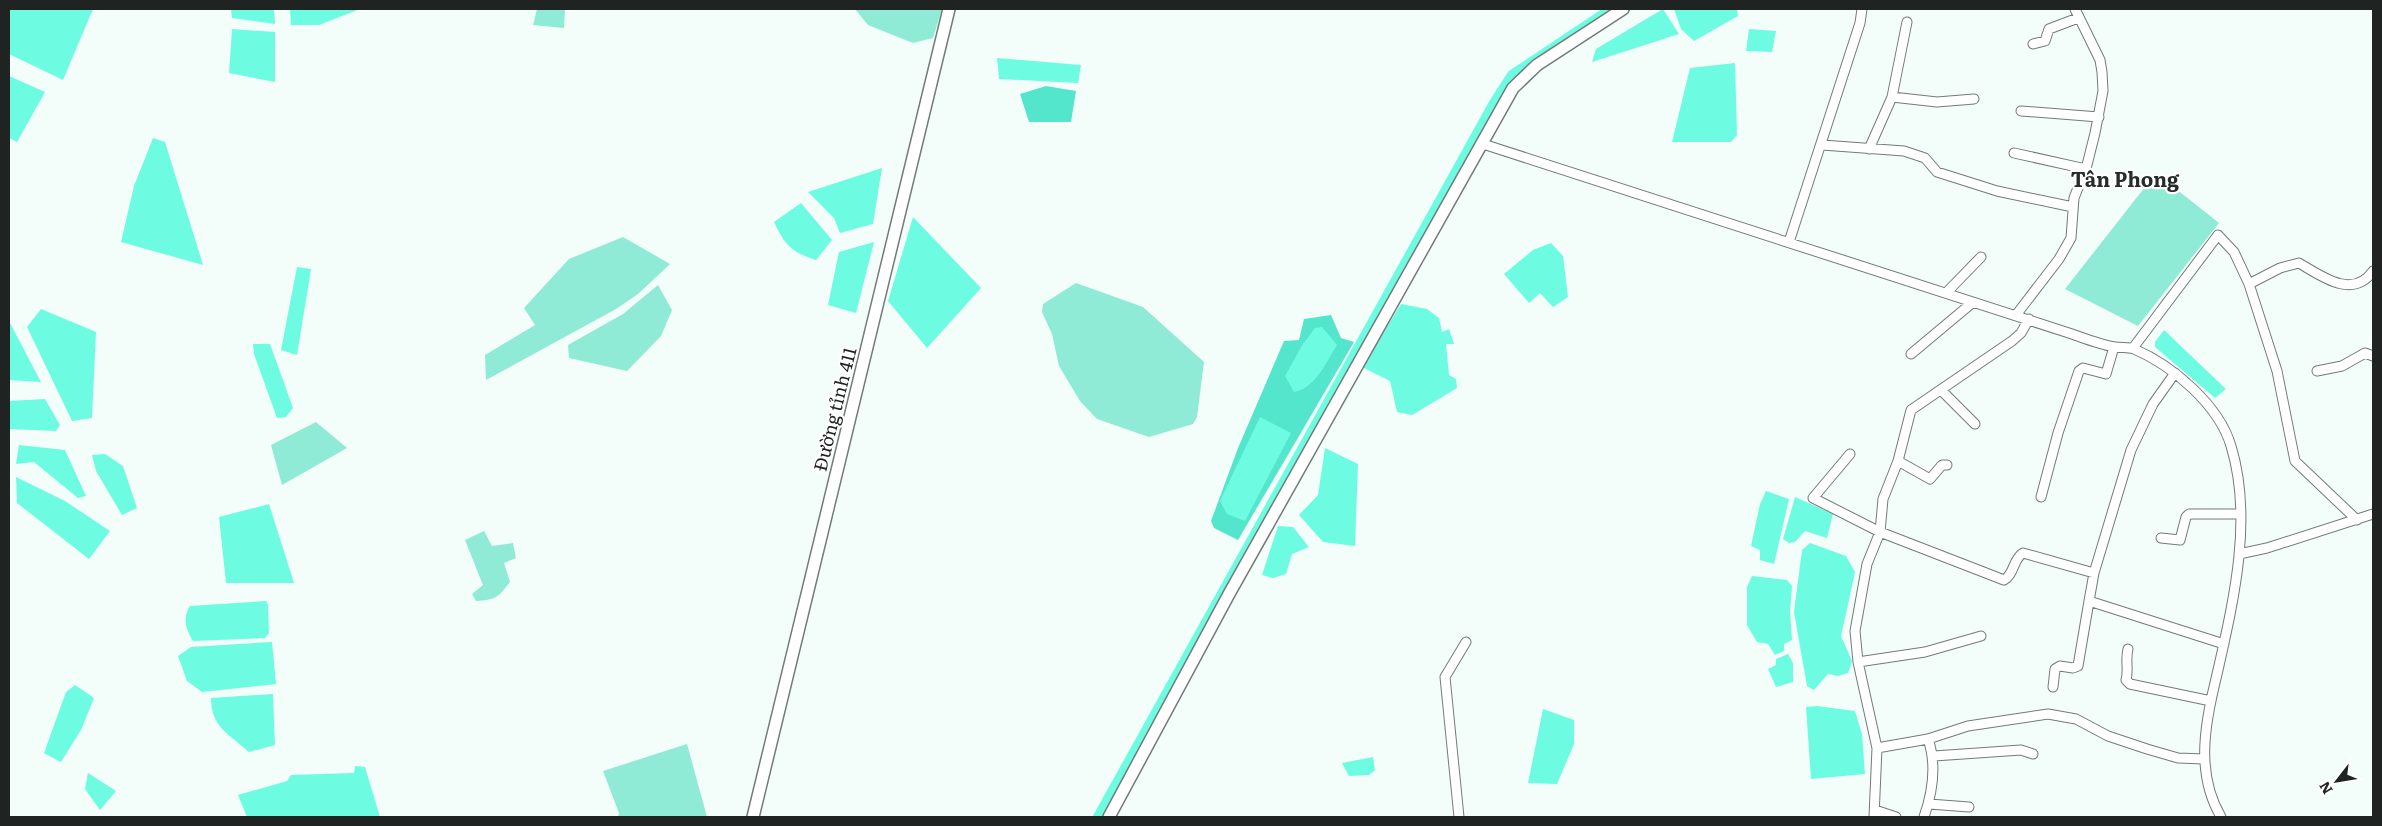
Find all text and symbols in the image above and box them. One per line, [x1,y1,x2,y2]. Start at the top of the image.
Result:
district label: Tân Phong [2071,163,2180,193]
street label: Đường tỉnh 411 [806,344,862,474]
north arrow [2312,756,2362,806]
text: N [2313,778,2337,798]

